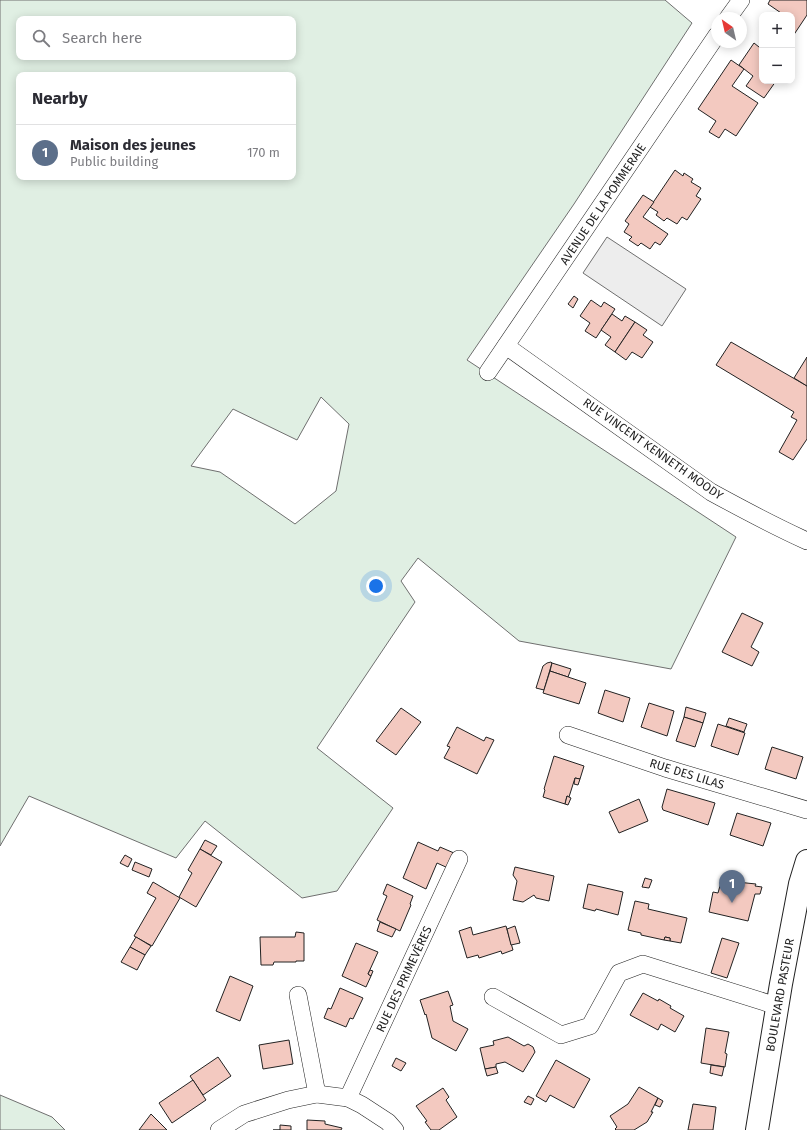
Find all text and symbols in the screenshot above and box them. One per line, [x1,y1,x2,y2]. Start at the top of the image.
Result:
north arrow [711,12,747,48]
map controls [759,12,795,84]
button: + [759,12,795,48]
search box [16,16,296,60]
icon: search [30,27,52,49]
text: Search here [62,29,142,47]
button: − [759,48,795,84]
text: Nearby [32,88,87,109]
text: Maison des jeunes [70,136,196,154]
street label: AVENUE DE LA POMMERAIE [557,141,649,267]
text: 1 [42,145,48,160]
text: 170 m [247,145,280,160]
text: Public building [70,154,158,169]
street label: RUE VINCENT KENNETH MOODY [580,395,726,503]
your location [366,576,386,596]
street label: RUE DES LILAS [648,756,726,792]
pin: 1 [719,870,745,903]
street label: RUE DES PRIMEVÈRES [372,923,435,1034]
street label: BOULEVARD PASTEUR [763,937,797,1053]

